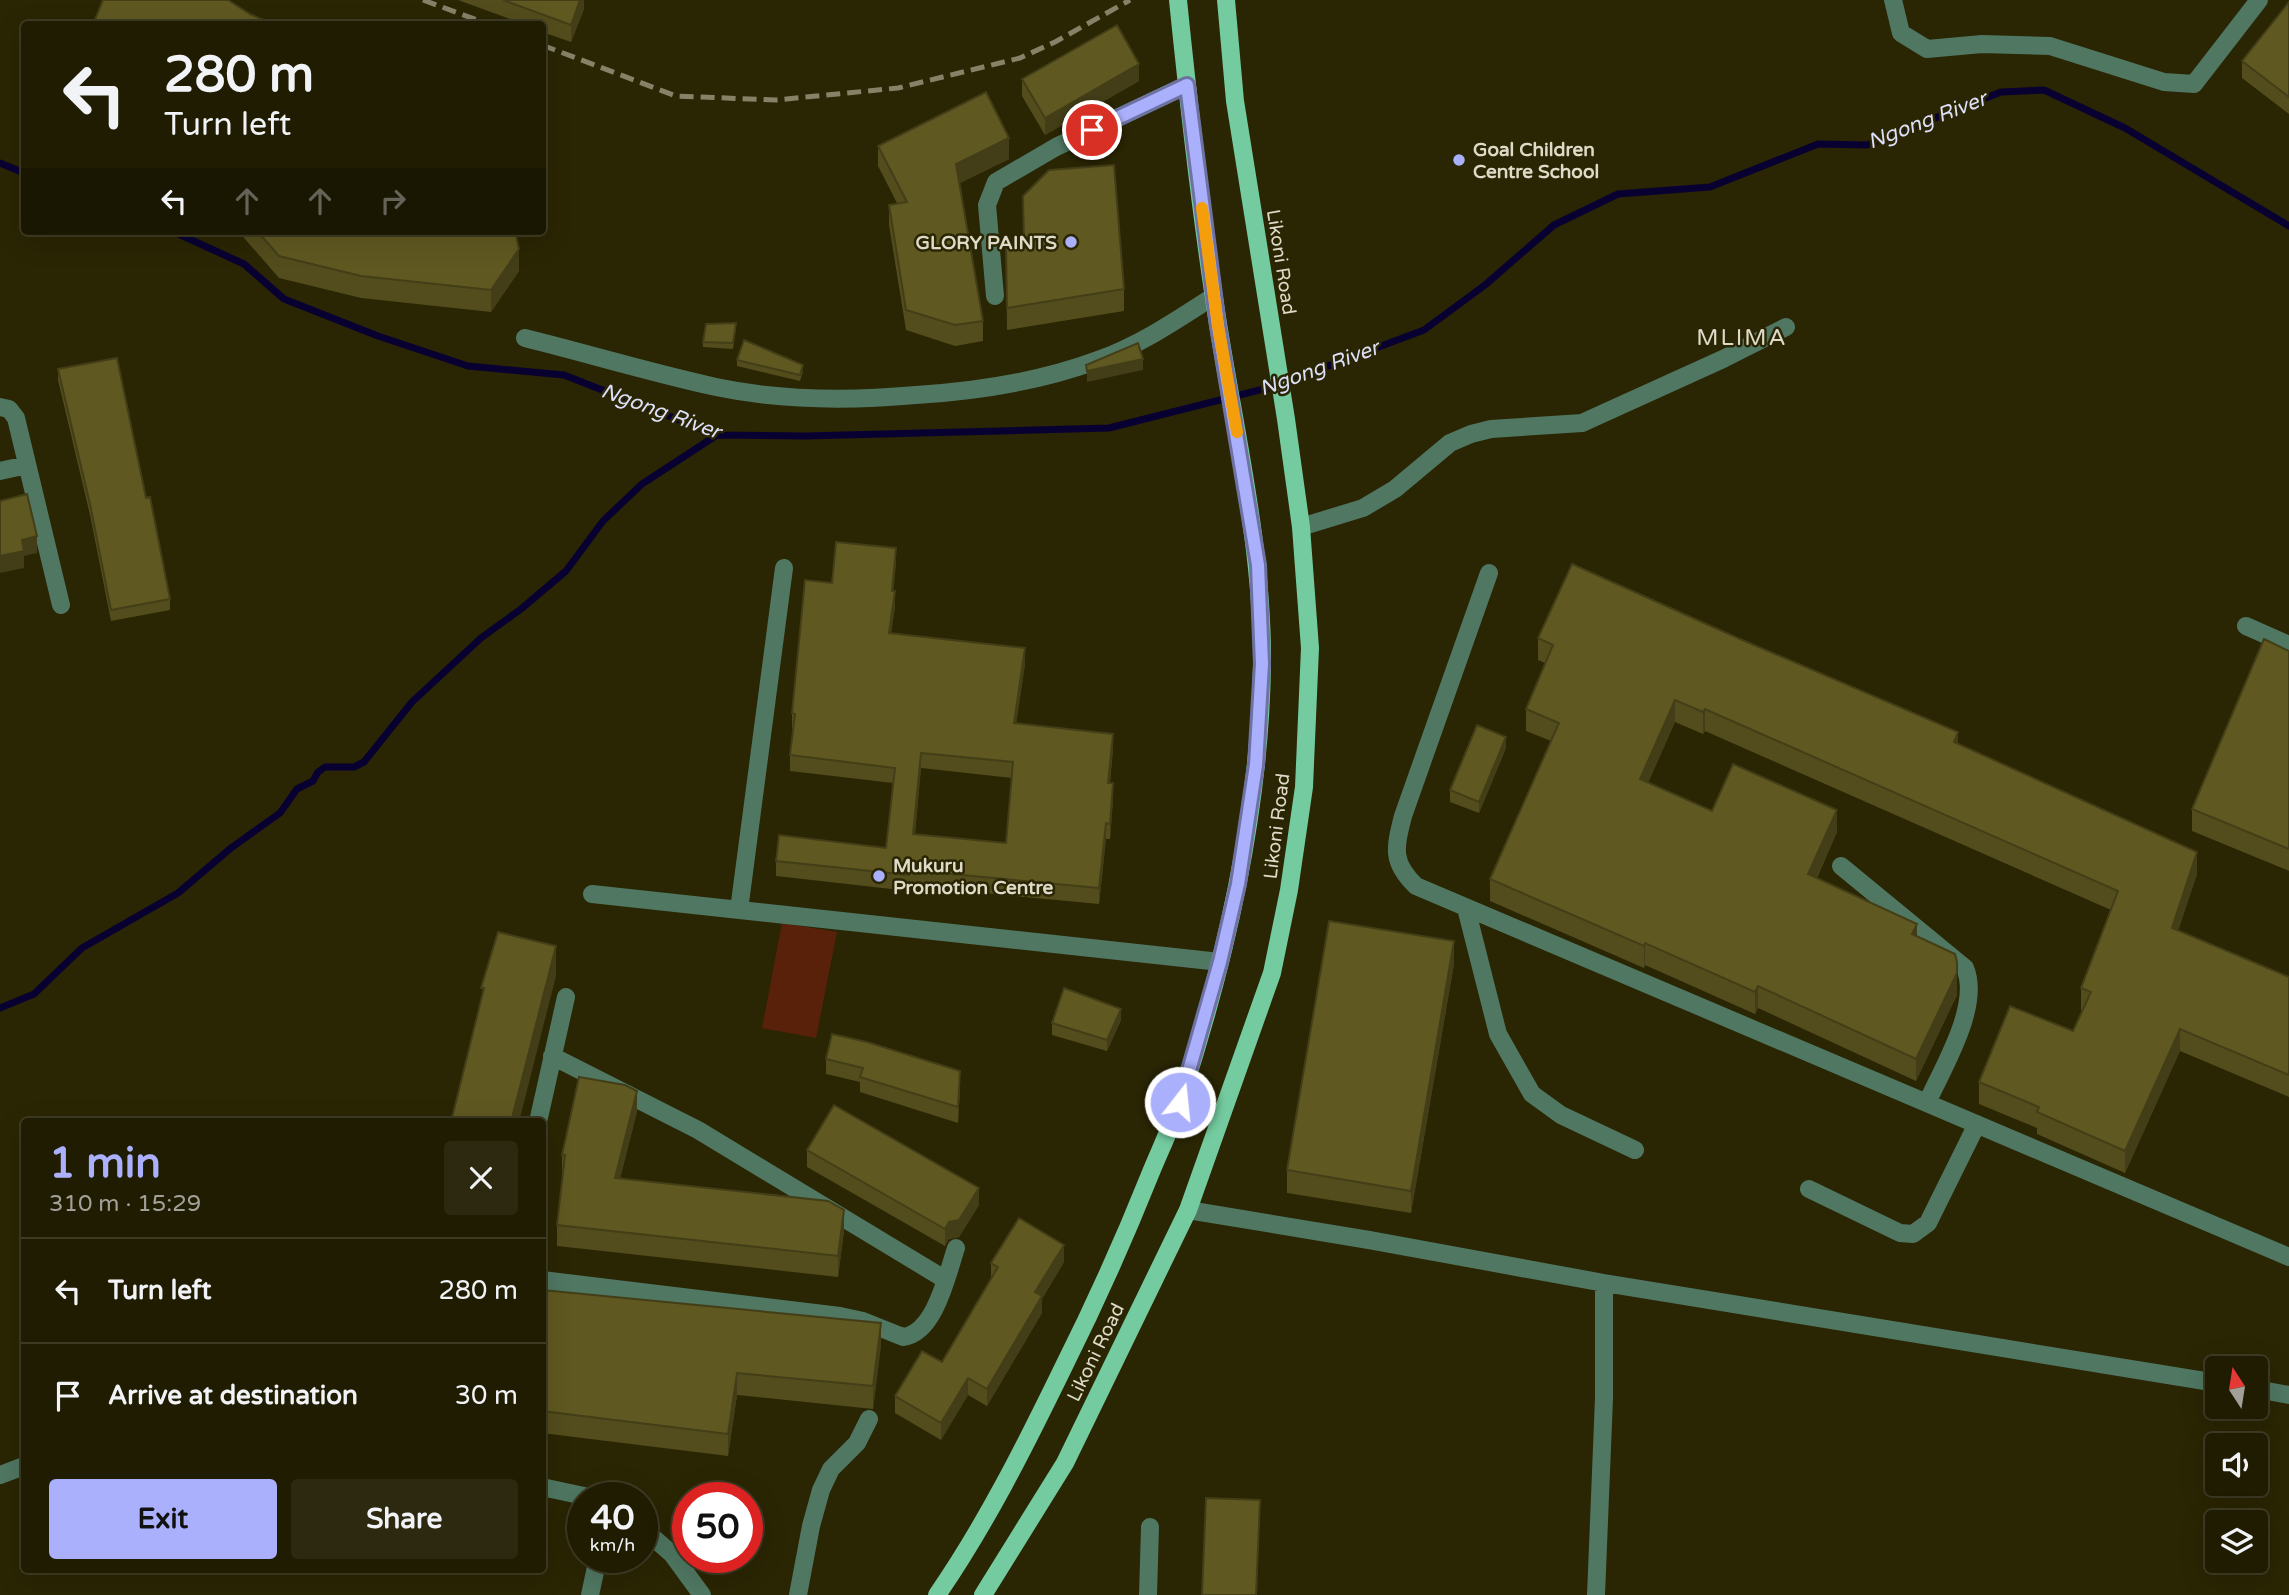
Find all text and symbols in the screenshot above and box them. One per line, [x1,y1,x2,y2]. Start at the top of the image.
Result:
text: 280 m [164,46,314,105]
icon: left [49,49,140,140]
water label: Ngong River [1864,85,1993,155]
pin [1062,100,1122,160]
text: Turn left [164,106,291,144]
icon: arrive [1073,111,1111,149]
place label: Goal Children Centre School [1473,139,1599,183]
marker: Goal Children Centre School [1451,152,1467,168]
icon: left [155,182,193,220]
icon: ahead [228,182,266,220]
icon: ahead [301,182,339,220]
icon: right [374,182,412,220]
street label: Likoni Road [1262,208,1300,316]
place label: GLORY PAINTS [916,232,1057,254]
marker: GLORY PAINTS [1063,234,1079,250]
district label: MLIMA [1696,324,1788,352]
water label: Ngong River [1256,334,1385,402]
water label: Ngong River [598,378,727,446]
street label: Likoni Road [1260,772,1294,880]
place label: Mukuru Promotion Centre [893,855,1053,899]
marker: Mukuru Promotion Centre [871,868,887,884]
position arrow [1143,1065,1217,1139]
text: 1 min [49,1138,161,1189]
button: close [444,1141,518,1215]
text: 310 m · 15:29 [49,1190,201,1218]
icon: left [49,1272,87,1310]
text: Turn left [108,1275,211,1306]
text: 280 m [438,1275,518,1306]
street label: Likoni Road [1063,1300,1129,1405]
north arrow [2205,1356,2268,1419]
map controls [2205,1356,2268,1573]
icon: arrive [49,1377,87,1415]
text: Arrive at destination [108,1380,358,1411]
text: 30 m [455,1380,518,1411]
button: sound [2205,1433,2268,1496]
button: Exit [49,1479,277,1559]
button: Share [291,1479,518,1559]
speed limit sign: 50 [672,1482,763,1573]
text: 40 [591,1497,634,1539]
button: layers [2205,1510,2268,1573]
text: km/h [590,1534,635,1556]

